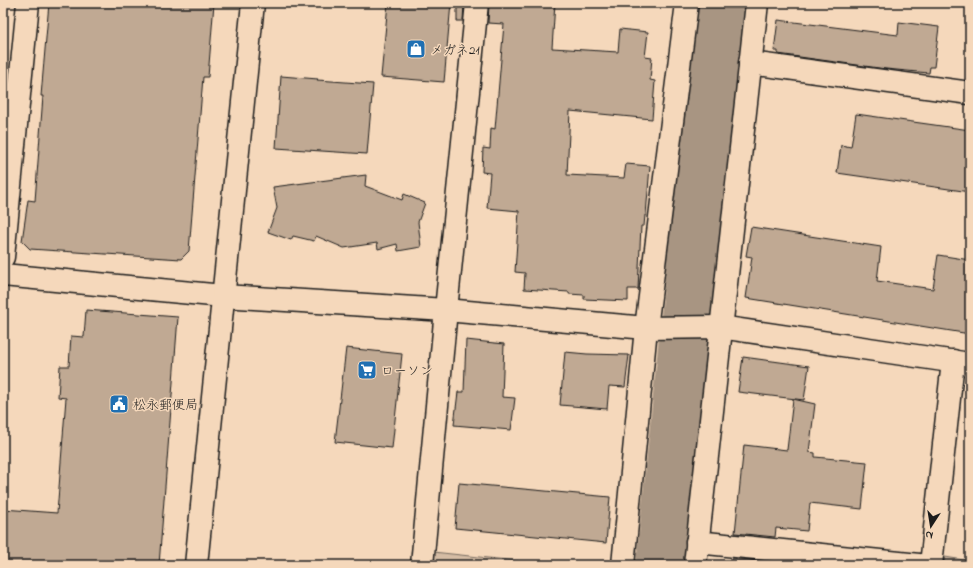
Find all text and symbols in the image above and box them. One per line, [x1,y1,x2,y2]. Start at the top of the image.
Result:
shop icon: メガネ21 [405,38,427,60]
place label: メガネ21 [430,41,480,60]
supermarket icon: ローソン [356,359,378,381]
place label: ローソン [381,362,433,381]
public building icon: 松永郵便局 [108,393,130,415]
place label: 松永郵便局 [133,396,198,415]
north arrow [911,506,951,546]
text: N [924,526,934,543]

